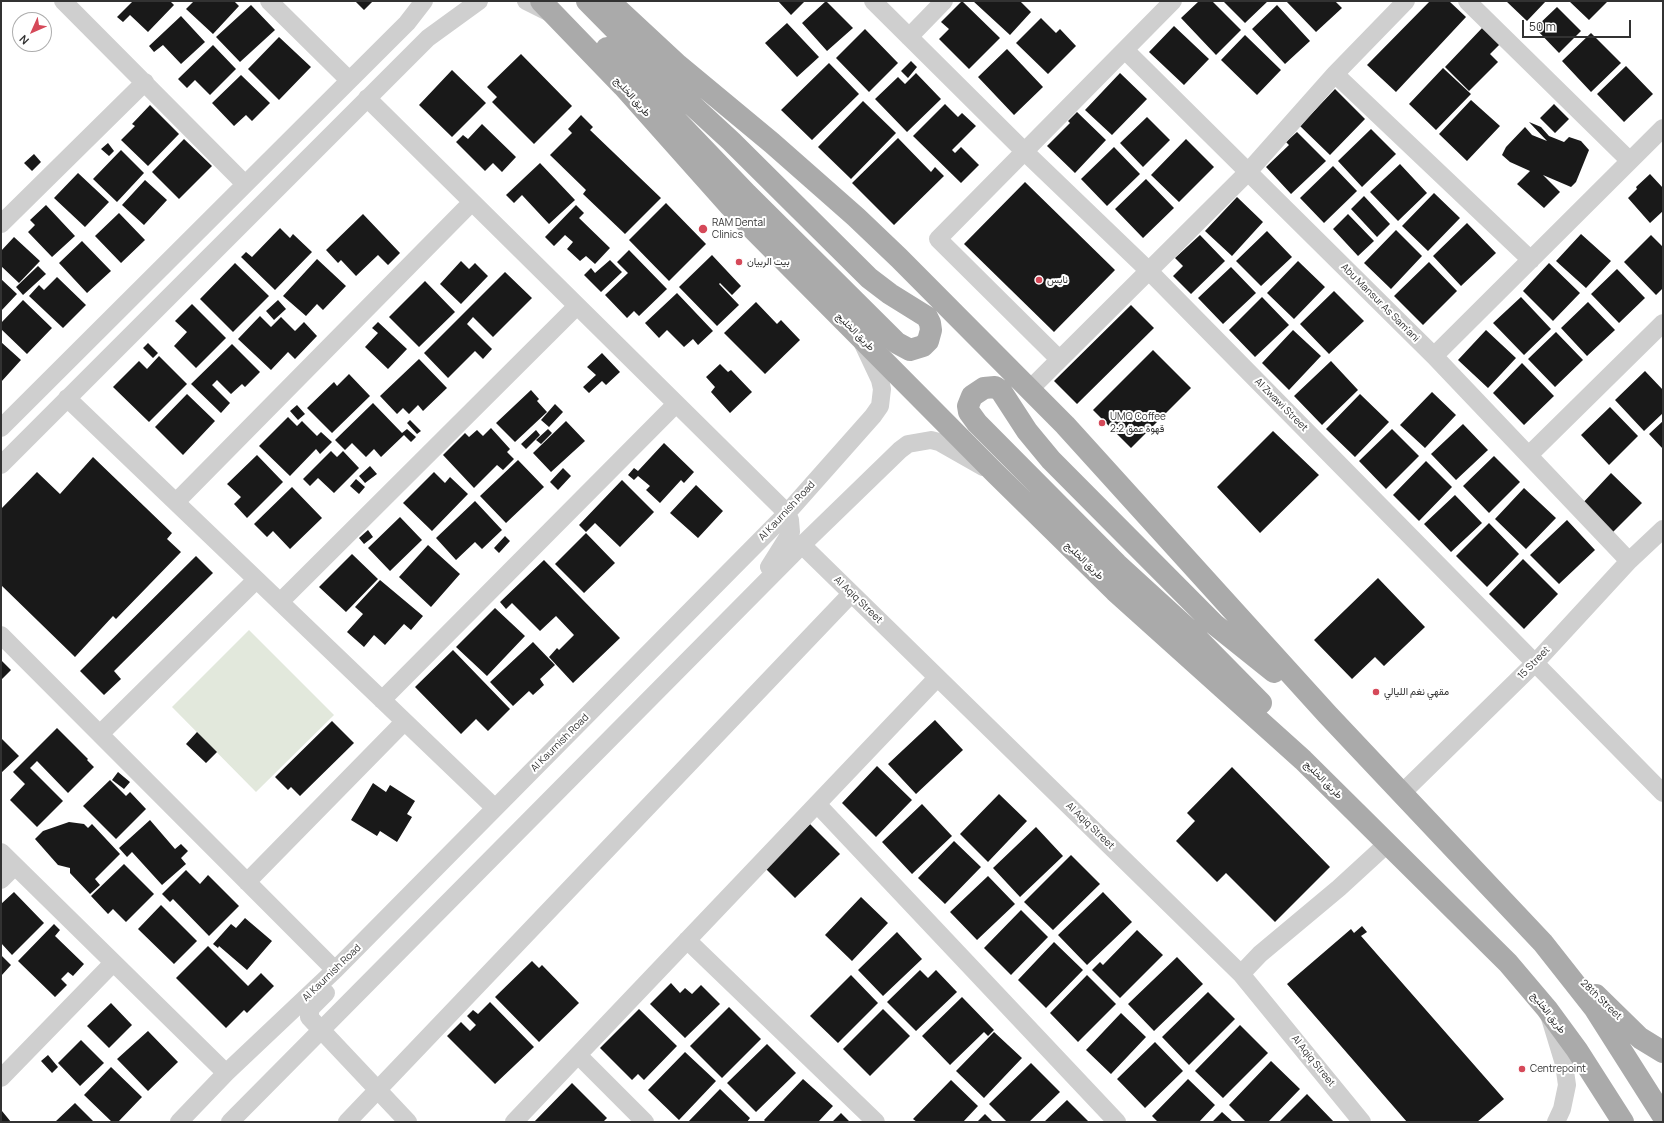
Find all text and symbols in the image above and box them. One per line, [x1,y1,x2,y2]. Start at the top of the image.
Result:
north arrow [12,12,52,52]
scale bar [1524,12,1633,38]
text: 50 m [1529,18,1556,35]
text: N [16,32,32,48]
street label: طريق الخليج [611,75,653,119]
place label: RAM Dental Clinics [712,217,765,240]
marker: RAM Dental Clinics [697,223,709,235]
place label: بيت الربيان [747,256,790,268]
marker: بيت الربيان [734,257,744,267]
street label: Abu Mansur As Sam'ani [1338,261,1422,345]
place label: نايس [1047,274,1068,286]
marker: نايس [1034,275,1044,285]
street label: طريق الخليج [833,310,877,354]
street label: Al Zwawi Street [1252,376,1310,434]
place label: UMQ Coffee 2.2 قهوة عمق [1110,411,1166,434]
marker: UMQ Coffee 2.2 قهوة عمق [1097,418,1107,428]
street label: Al Kaurnish Road [756,479,818,543]
street label: طريق الخليج [1062,540,1106,582]
street label: Al Aqiq Street [831,574,885,626]
street label: 15 Street [1515,644,1553,682]
place label: مقهي نغم الليالي [1384,686,1449,698]
marker: مقهي نغم الليالي [1371,687,1381,697]
street label: Al Kaurnish Road [529,712,591,774]
street label: طريق الخليج [1301,758,1345,802]
street label: Al Aqiq Street [1063,800,1117,852]
street label: Al Kaurnish Road [300,942,364,1004]
street label: 28th Street [1578,977,1624,1023]
street label: طريق الخليج [1528,990,1568,1036]
street label: Al Aqiq Street [1289,1033,1337,1089]
place label: Centrepoint [1530,1063,1586,1075]
marker: Centrepoint [1517,1064,1527,1074]

